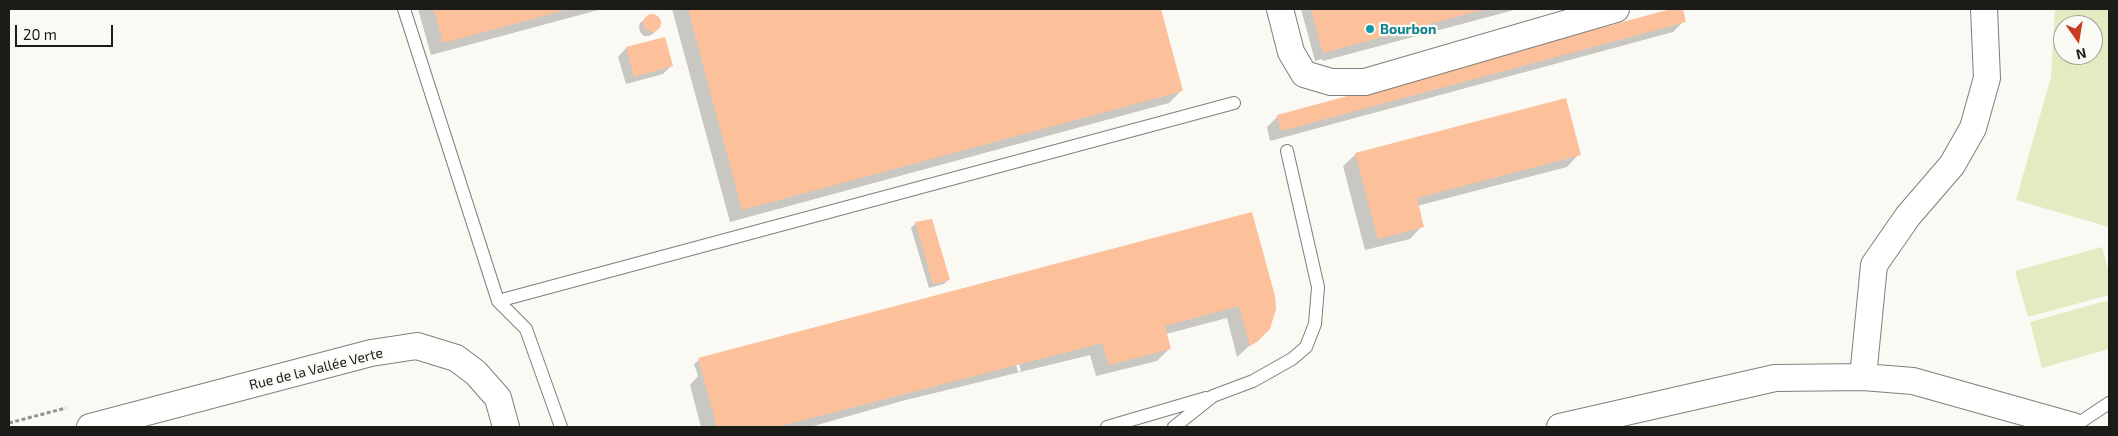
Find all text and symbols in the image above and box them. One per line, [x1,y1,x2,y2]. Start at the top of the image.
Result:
scale bar [18,15,115,47]
north arrow [2053,15,2103,65]
place label: Bourbon [1380,21,1436,37]
marker: Bourbon [1364,23,1376,35]
text: 20 m [23,25,57,43]
text: N [2074,45,2088,64]
street label: Rue de la Vallée Verte [247,344,385,394]

